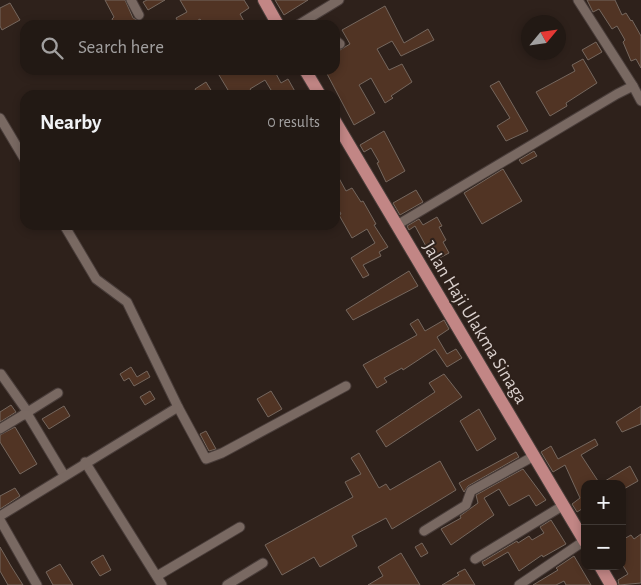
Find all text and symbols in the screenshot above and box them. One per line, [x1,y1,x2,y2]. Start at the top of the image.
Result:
north arrow [521,15,566,60]
search box [20,20,340,75]
icon: search [38,34,66,62]
text: Search here [78,38,164,57]
text: Nearby [40,112,101,133]
text: 0 results [267,114,320,130]
street label: Jalan Haji Ulakma Sinaga [419,238,531,407]
map controls [581,480,626,570]
button: + [581,480,626,525]
button: − [581,525,626,570]

